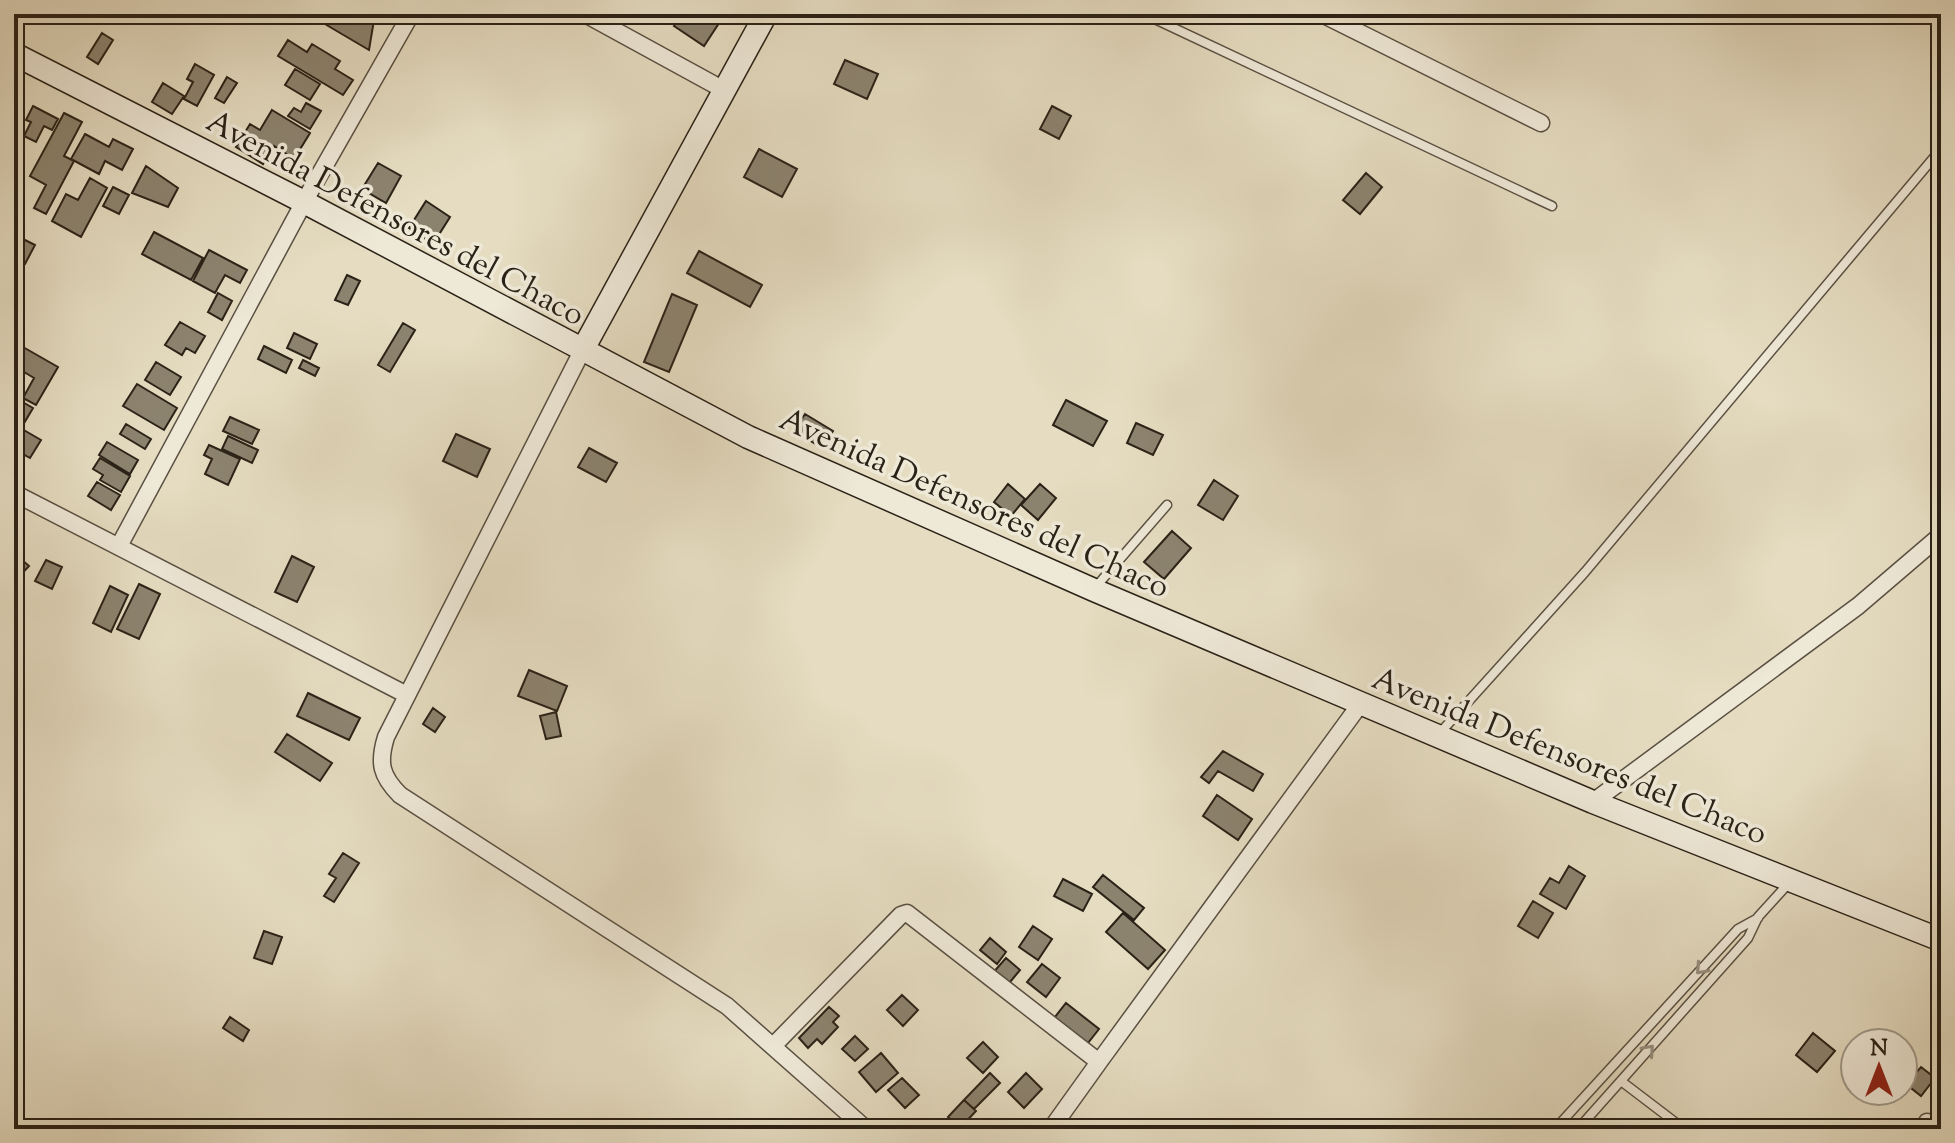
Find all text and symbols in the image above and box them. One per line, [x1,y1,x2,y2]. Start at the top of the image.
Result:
street label: Avenida Defensores del Chaco [197,100,592,339]
street label: Avenida Defensores del Chaco [771,398,1176,612]
street label: Avenida Defensores del Chaco [1364,657,1773,858]
one-way arrow [1697,960,1711,975]
north arrow [1839,1027,1919,1107]
text: N [1870,1034,1888,1066]
one-way arrow [1639,1044,1653,1059]

